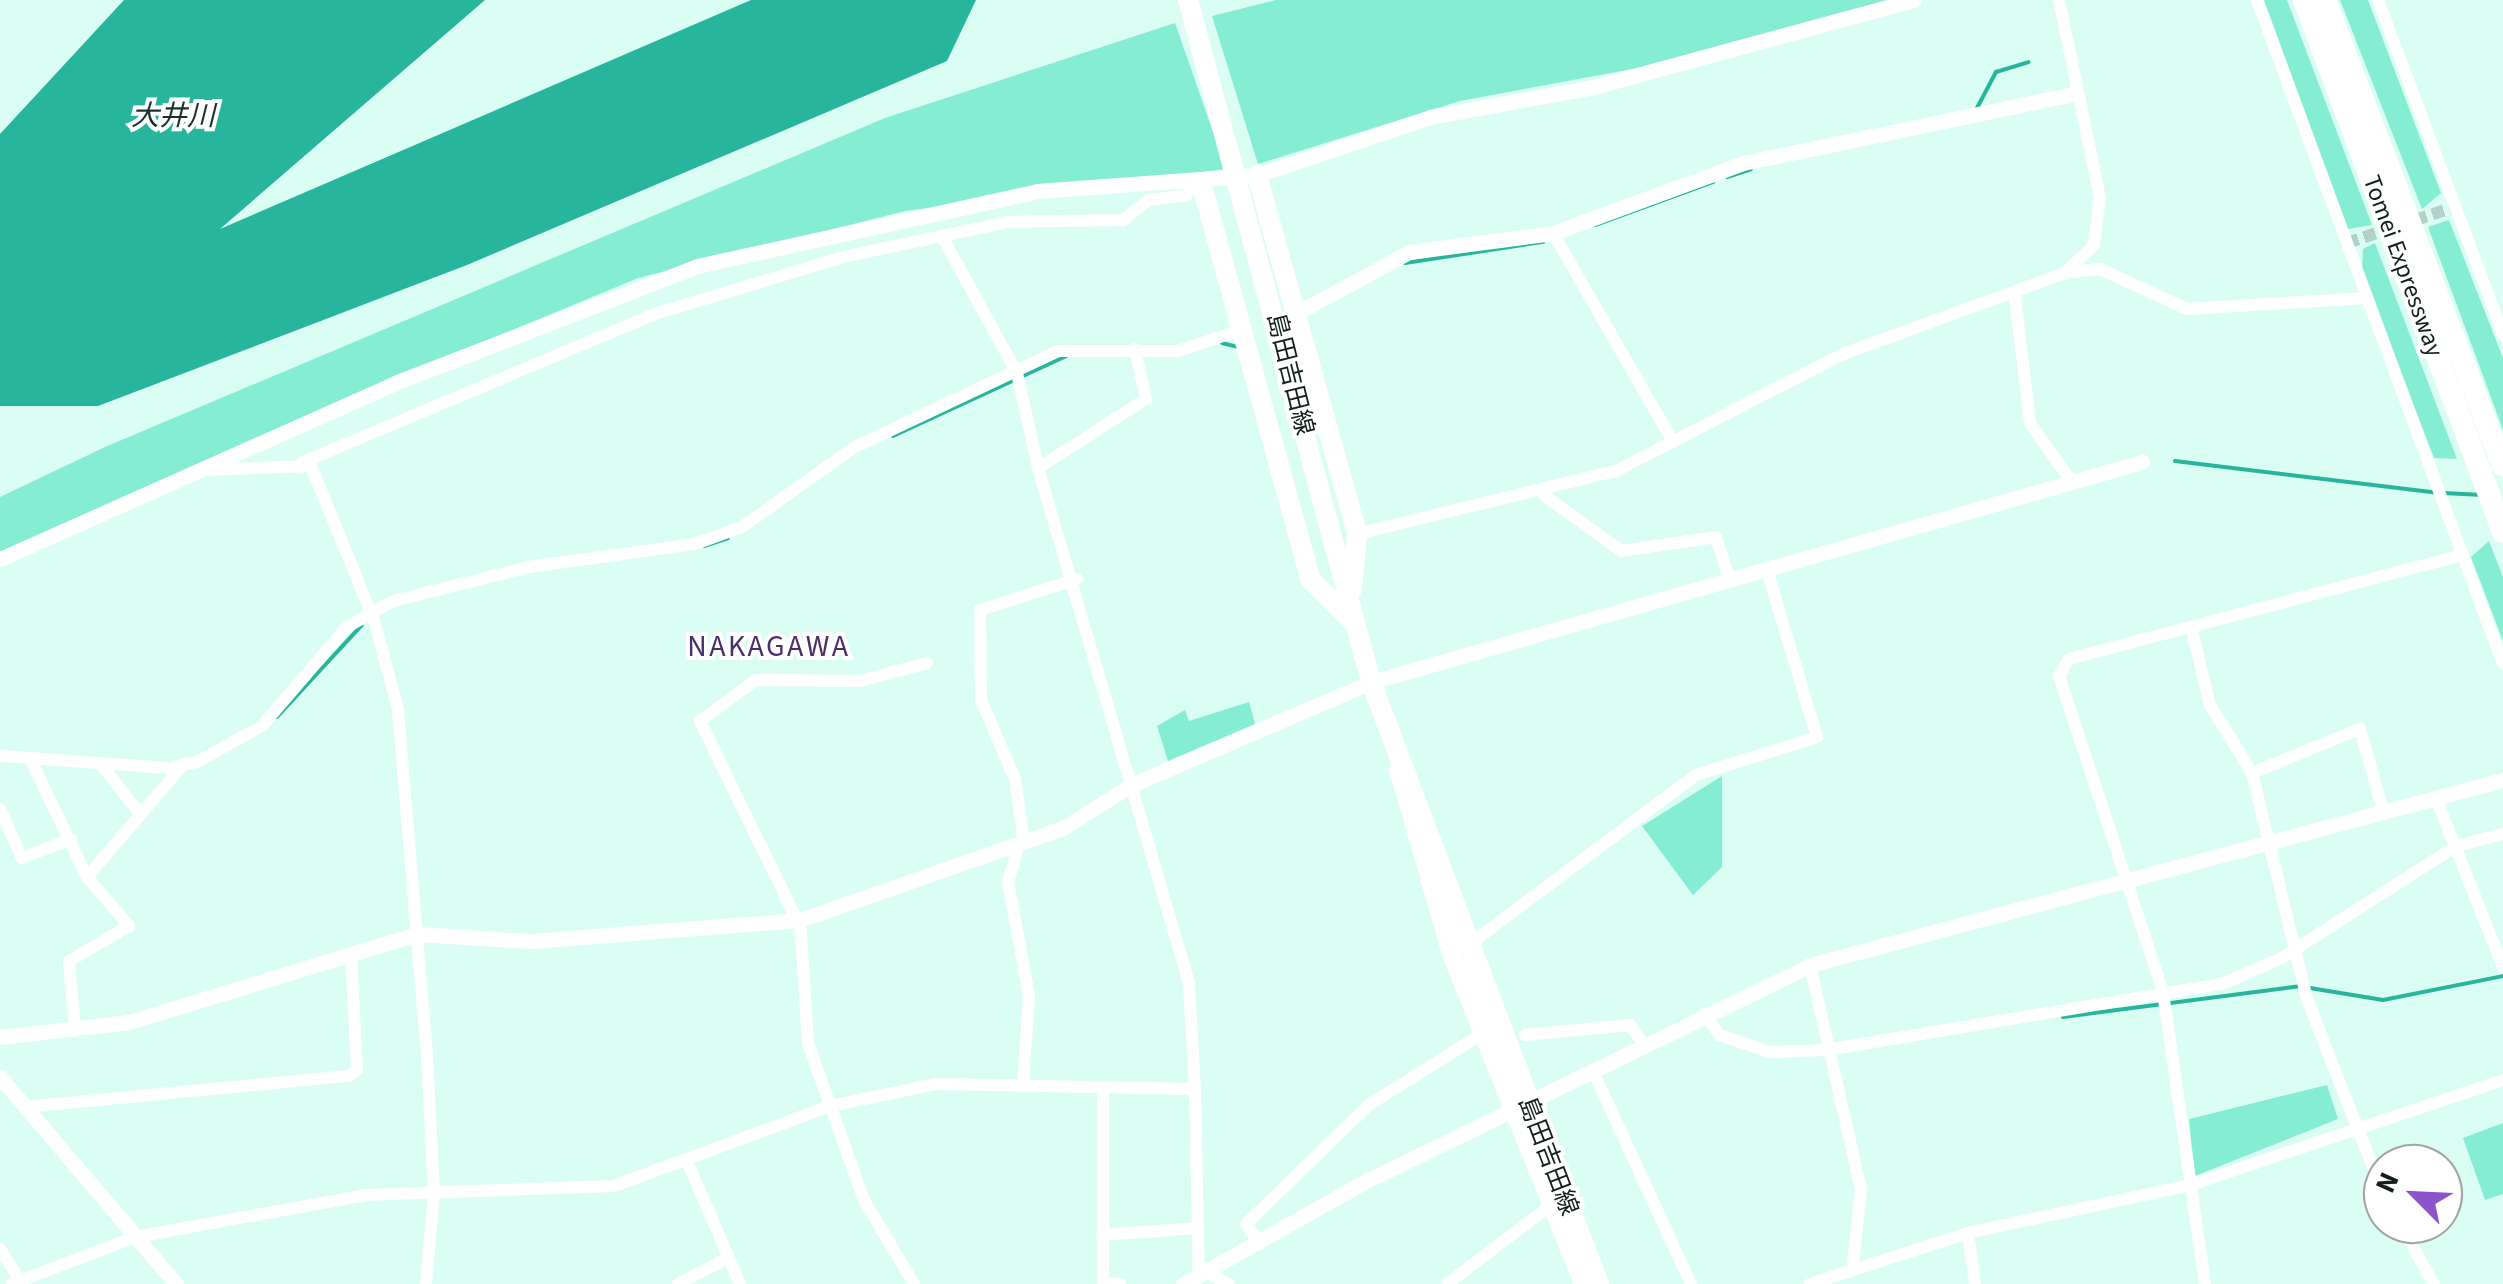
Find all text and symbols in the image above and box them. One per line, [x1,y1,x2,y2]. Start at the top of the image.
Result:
water label: 大井川 [131,99,215,133]
street label: Tomei Expressway [2356,171,2450,361]
street label: 島田吉田線 [1260,310,1320,438]
district label: NAKAGAWA [687,629,851,665]
street label: 島田吉田線 [1512,1092,1584,1220]
north arrow [2363,1144,2463,1244]
text: N [2365,1166,2409,1199]

